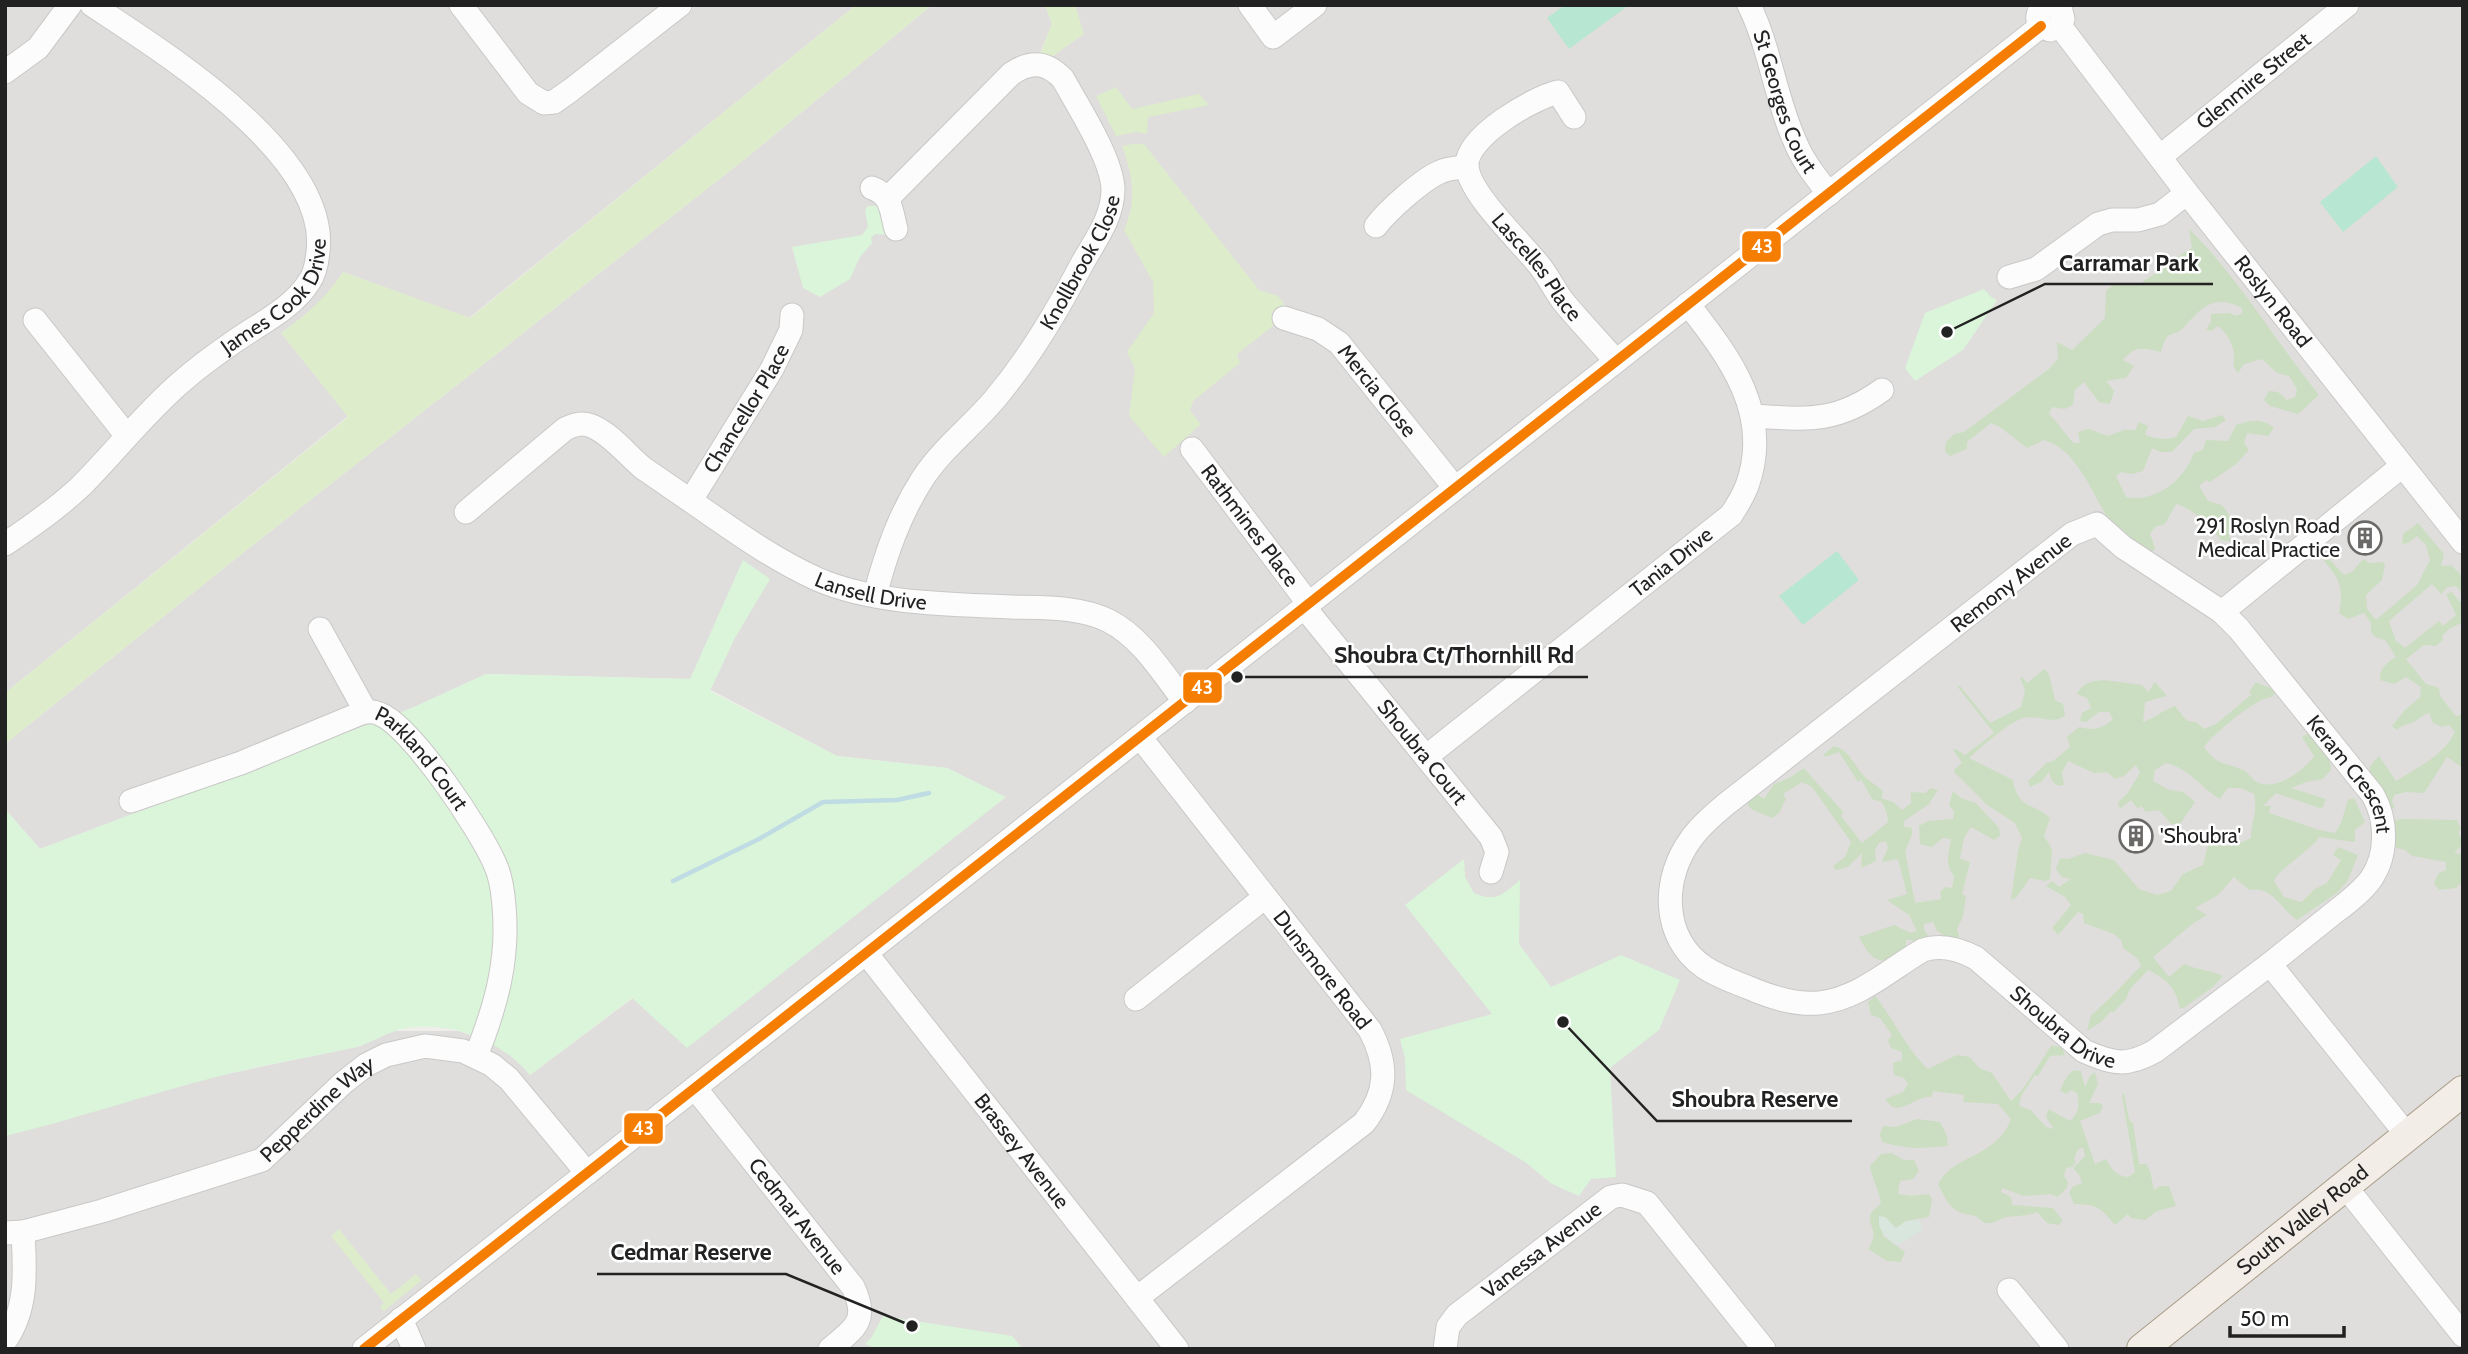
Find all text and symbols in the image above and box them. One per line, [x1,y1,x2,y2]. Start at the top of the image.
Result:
street label: St Georges Court [1748,27,1822,178]
street label: Glenmire Street [2191,27,2315,134]
street label: Knollbrook Close [1035,193,1125,334]
street label: Lascelles Place [1487,208,1587,326]
line badge: 43 [1741,230,1782,263]
text: 43 [1751,235,1773,258]
street label: James Cook Drive [215,238,331,360]
callout: Carramar Park [2045,240,2213,284]
text: Carramar Park [2059,249,2200,277]
street label: Roslyn Road [2229,250,2317,352]
street label: Mercia Close [1333,339,1422,442]
street label: Chancellor Place [698,340,794,477]
street label: Rathmines Place [1196,459,1305,592]
place label: 291 Roslyn Road Medical Practice [2196,513,2340,562]
building icon: 291 Roslyn Road Medical Practice [2346,519,2384,557]
street label: Tania Drive [1625,521,1718,602]
street label: Remony Avenue [1945,528,2076,638]
street label: Lansell Drive [811,567,928,615]
callout: Shoubra Ct/Thornhill Rd [1320,633,1588,677]
text: Shoubra Ct/Thornhill Rd [1334,641,1574,669]
line badge: 43 [1182,671,1223,704]
text: 43 [1191,676,1213,699]
street label: Shoubra Court [1372,694,1472,809]
street label: Parkland Court [371,701,473,815]
street label: Keram Crescent [2302,710,2397,834]
building icon: 'Shoubra' [2117,817,2155,855]
place label: 'Shoubra' [2160,823,2241,848]
street label: Dunsmore Road [1268,905,1377,1034]
street label: Shoubra Drive [2005,980,2118,1073]
street label: Pepperdine Way [255,1050,378,1167]
callout: Shoubra Reserve [1657,1077,1852,1121]
text: Shoubra Reserve [1672,1085,1839,1113]
street label: Brassey Avenue [969,1088,1075,1213]
line badge: 43 [623,1112,664,1145]
text: 43 [632,1117,654,1140]
street label: Cedmar Avenue [744,1153,851,1280]
street label: South Valley Road [2231,1159,2373,1280]
street label: Vanessa Avenue [1477,1196,1606,1303]
callout: Cedmar Reserve [597,1230,786,1274]
text: Cedmar Reserve [611,1238,772,1266]
scale bar [2230,1294,2344,1338]
text: 50 m [2240,1306,2289,1331]

